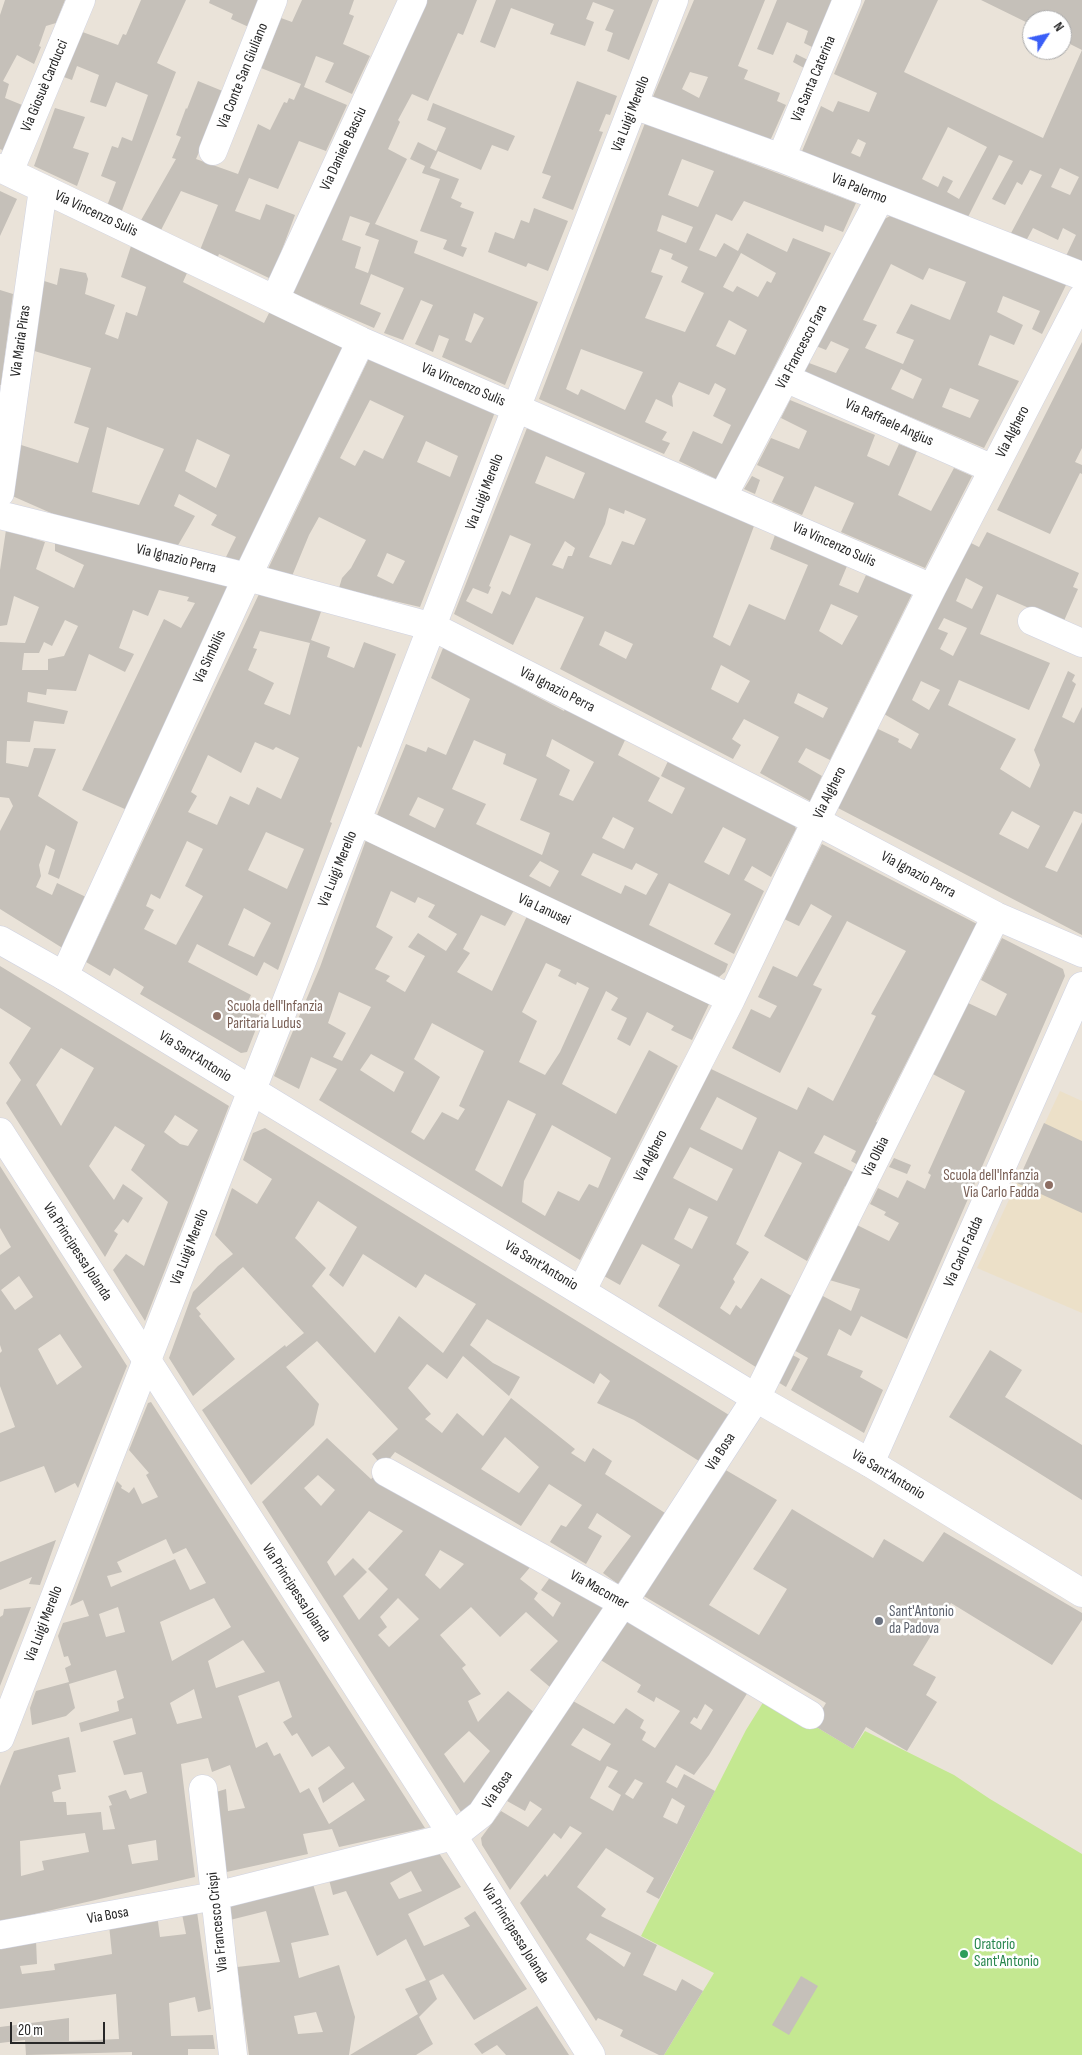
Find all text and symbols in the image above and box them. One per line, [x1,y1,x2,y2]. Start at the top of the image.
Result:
north arrow [1022,10,1072,60]
text: N [1050,19,1068,35]
street label: Via Conte San Giuliano [214,21,272,131]
street label: Via Santa Caterina [788,33,840,125]
street label: Via Giosuè Carducci [17,37,73,135]
street label: Via Luigi Merello [608,73,654,155]
street label: Via Daniele Basciu [317,104,371,194]
street label: Via Palermo [828,170,890,208]
street label: Via Vincenzo Sulis [52,187,140,241]
street label: Via Francesco Fara [772,302,832,392]
street label: Via Maria Piras [7,304,35,378]
street label: Via Vincenzo Sulis [418,359,508,411]
street label: Via Raffaele Angius [842,395,936,451]
street label: Via Alghero [992,403,1034,461]
street label: Via Luigi Merello [462,451,508,533]
street label: Via Vincenzo Sulis [789,519,879,571]
street label: Via Ignazio Perra [134,540,218,578]
street label: Via Simbilis [190,627,230,687]
street label: Via Ignazio Perra [516,663,598,717]
street label: Via Alghero [810,764,850,822]
street label: Via Luigi Merello [315,828,361,910]
street label: Via Ignazio Perra [877,848,959,902]
street label: Via Lanusei [515,890,573,930]
place label: Scuola dell'Infanzia Paritaria Ludus [227,998,323,1033]
marker: Scuola dell'Infanzia Paritaria Ludus [211,1010,223,1022]
street label: Via Sant'Antonio [155,1027,235,1087]
street label: Via Alghero [630,1127,672,1185]
street label: Via Olbia [859,1134,893,1180]
place label: Scuola dell'Infanzia Via Carlo Fadda [943,1167,1039,1202]
marker: Scuola dell'Infanzia Via Carlo Fadda [1043,1179,1055,1191]
street label: Via Principessa Jolanda [39,1199,115,1305]
street label: Via Luigi Merello [167,1206,213,1288]
street label: Via Carlo Fadda [940,1214,988,1290]
street label: Via Sant'Antonio [501,1237,581,1295]
street label: Via Bosa [702,1430,740,1474]
street label: Via Sant'Antonio [848,1446,928,1504]
street label: Via Principessa Jolanda [258,1540,334,1646]
street label: Via Macomer [566,1566,632,1614]
street label: Via Luigi Merello [21,1583,67,1665]
place label: Sant'Antonio da Padova [889,1603,954,1638]
marker: Sant'Antonio da Padova [873,1615,885,1627]
street label: Via Bosa [479,1768,517,1812]
street label: Via Francesco Crispi [204,1871,232,1973]
street label: Via Principessa Jolanda [477,1881,553,1987]
street label: Via Bosa [86,1904,130,1928]
place label: Oratorio Sant'Antonio [974,1936,1039,1971]
marker: Oratorio Sant'Antonio [958,1948,970,1960]
scale bar [12,2012,108,2044]
text: 20 m [18,2021,43,2040]

